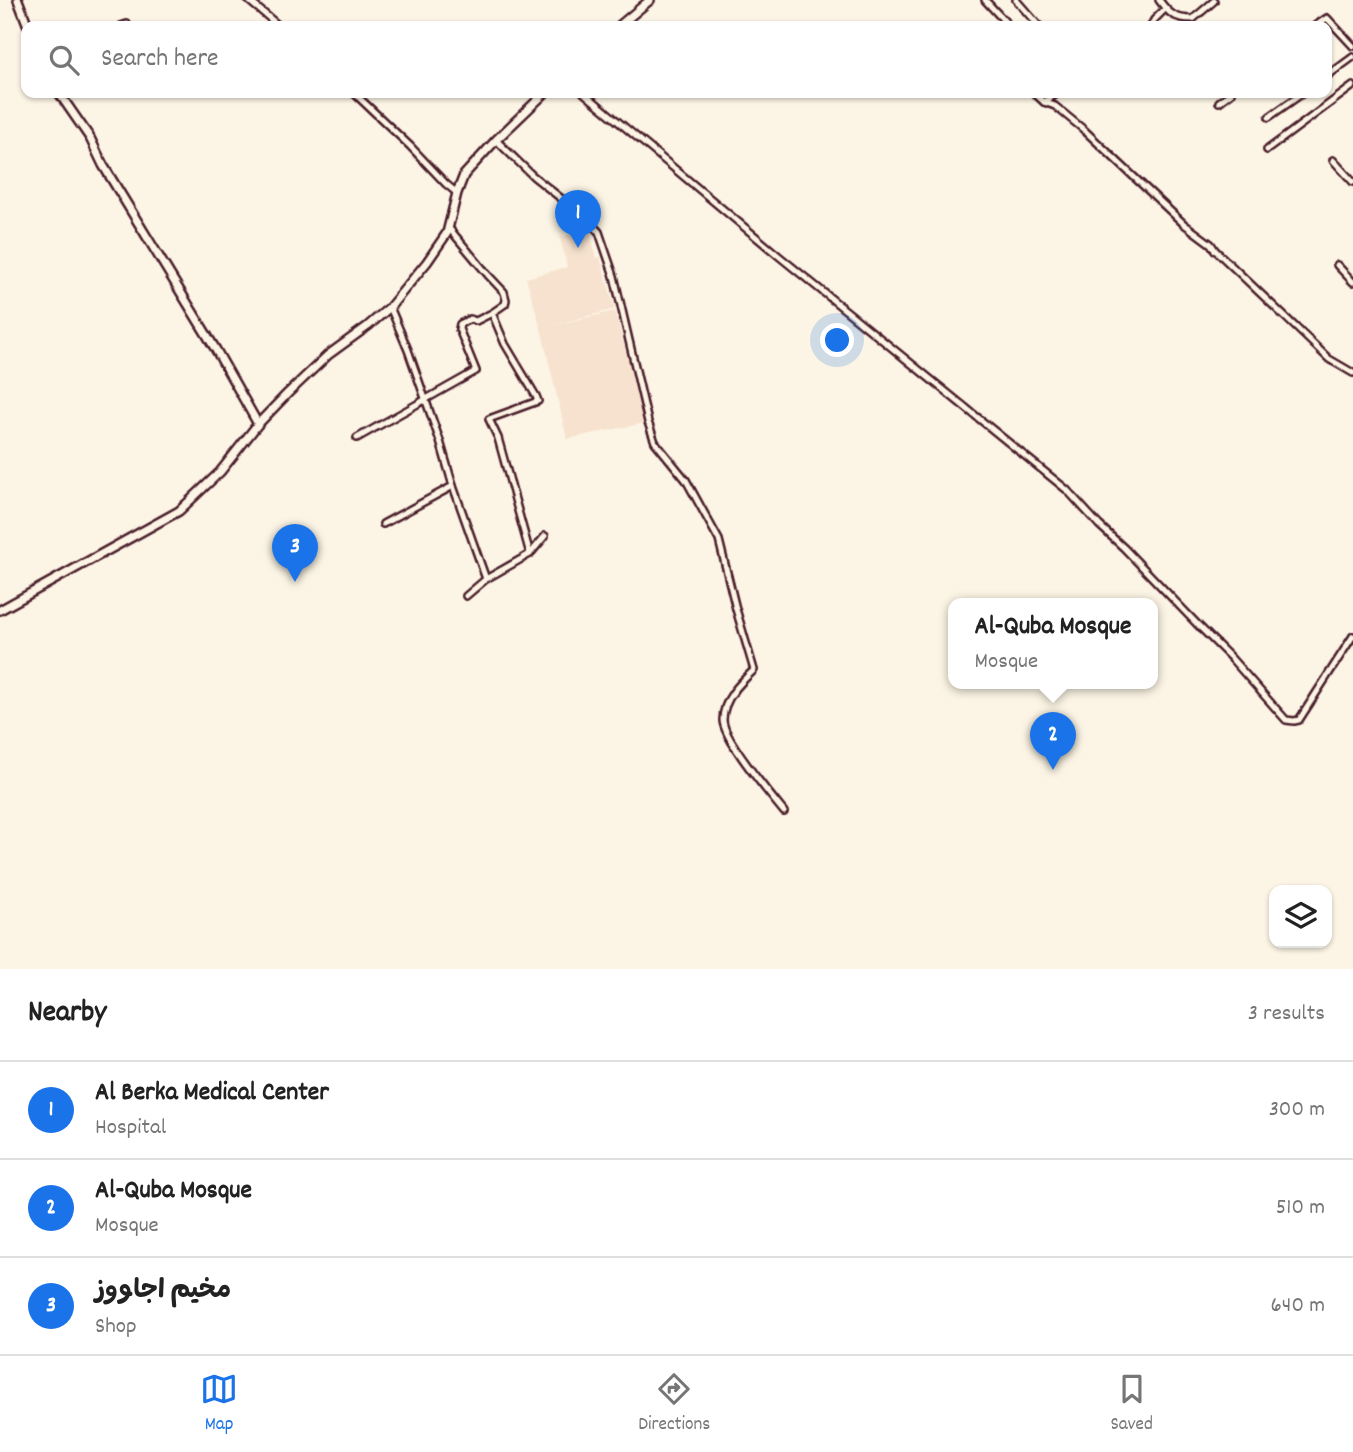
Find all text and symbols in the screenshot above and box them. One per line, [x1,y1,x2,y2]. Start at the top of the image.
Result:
search box [21,21,1332,98]
icon: search [45,41,83,79]
text: Search here [101,41,219,78]
pin: 1 [555,190,601,248]
your location [820,323,854,357]
pin: 3 [272,524,318,582]
popup [948,598,1158,689]
text: Al-Quba Mosque [974,609,1132,646]
text: Mosque [974,646,1038,679]
pin: 2 [1030,712,1076,770]
map controls [1269,885,1332,948]
button: layers [1269,885,1332,948]
text: Nearby [28,993,106,1036]
text: 3 results [1248,998,1325,1031]
text: Al Berka Medical Center [95,1075,329,1112]
text: 1 [48,1094,54,1127]
text: 300 m [1269,1094,1325,1127]
text: Hospital [95,1112,166,1145]
text: Al-Quba Mosque [95,1173,252,1210]
text: 2 [46,1192,56,1225]
text: 510 m [1276,1192,1325,1225]
text: Mosque [95,1210,159,1243]
text: مخيم اجاووز [95,1273,231,1310]
text: 3 [46,1290,56,1323]
text: 640 m [1271,1290,1325,1323]
text: Shop [95,1311,137,1344]
tab: Map [200,1370,238,1439]
tab: Directions [638,1370,710,1439]
tab: Saved [1110,1370,1153,1439]

